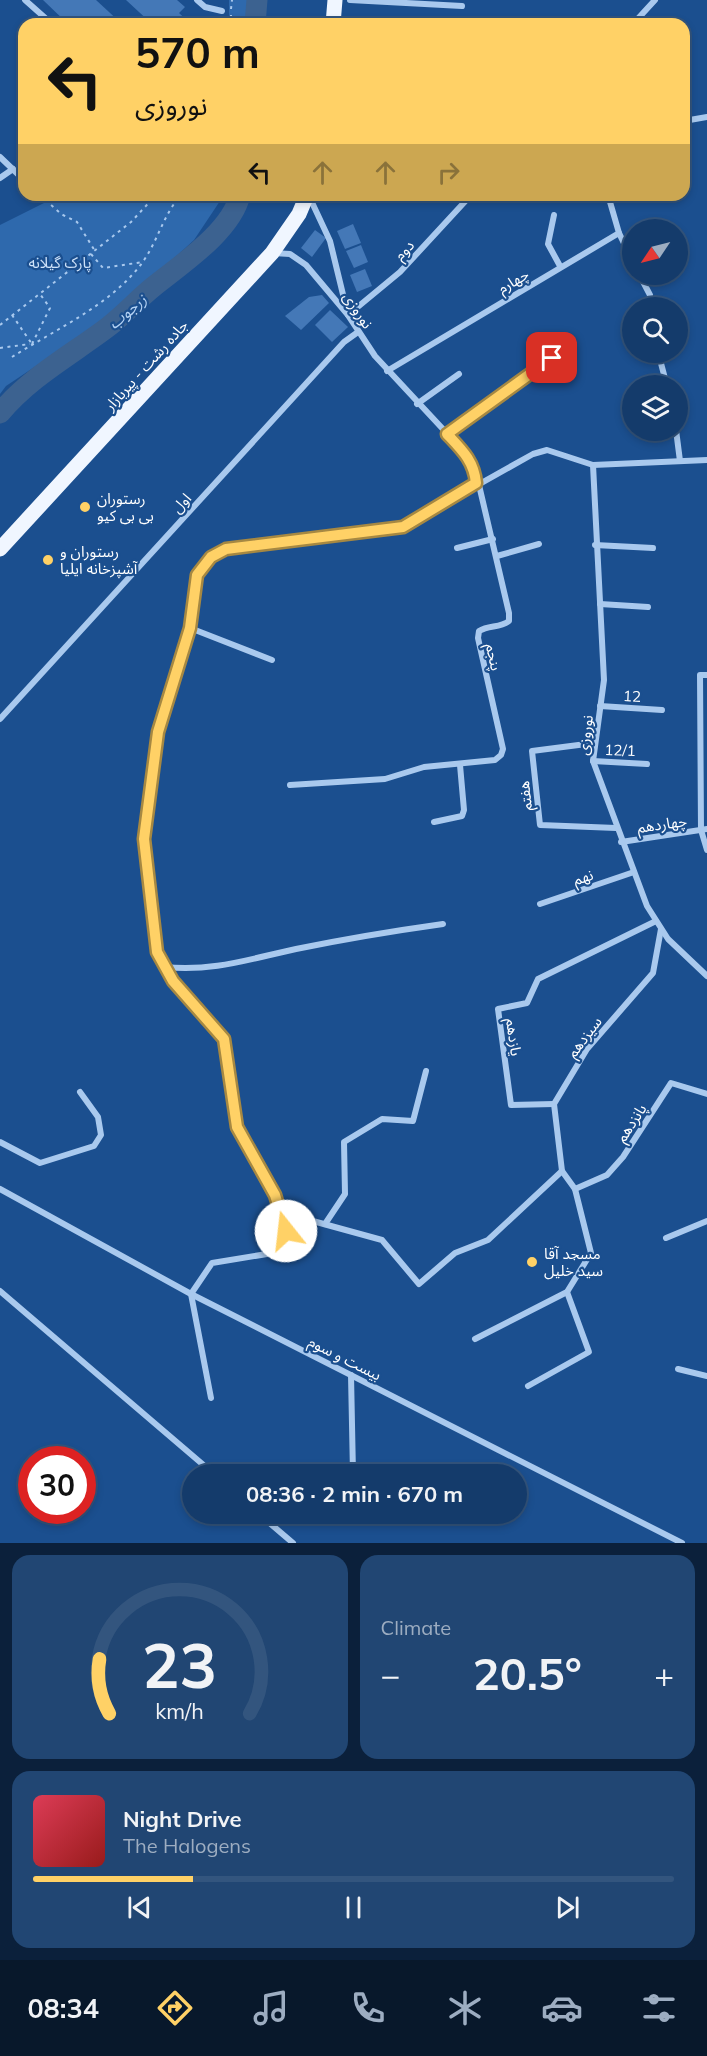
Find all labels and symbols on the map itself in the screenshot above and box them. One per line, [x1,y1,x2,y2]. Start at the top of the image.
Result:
north arrow [622,219,688,285]
street label: دوم [390,236,420,266]
park label: پارک گیلانه [29,253,91,273]
street label: چهارم [494,264,533,299]
street label: نوروزی [339,288,377,332]
water label: زرجوب [104,289,151,333]
street label: جاده رشت - پیربازار [99,315,193,416]
pin [526,332,577,383]
place label: رستوران بی بی کیو [97,489,154,525]
street label: اول [167,489,195,517]
marker: رستوران بی بی کیو [78,500,92,514]
place label: رستوران و آشپزخانه ایلیا [60,542,138,579]
marker: رستوران و آشپزخانه ایلیا [41,553,55,567]
street label: پنجم [480,642,506,673]
street label: 12 [623,686,641,706]
street label: نوروزی [573,714,597,756]
street label: 12/1 [604,740,636,760]
street label: هفتم [514,780,538,812]
street label: چهاردهم [636,811,689,839]
street label: نهم [570,865,596,891]
street label: سیزدهم [562,1012,607,1063]
street label: یازدهم [500,1017,526,1057]
street label: پانزدهم [611,1100,652,1147]
position arrow [254,1199,318,1263]
place label: مسجد آقا سید خلیل [544,1244,603,1280]
marker: مسجد آقا سید خلیل [525,1255,539,1269]
street label: بیست و سوم [304,1332,385,1386]
speed limit sign: 30 [18,1446,96,1524]

